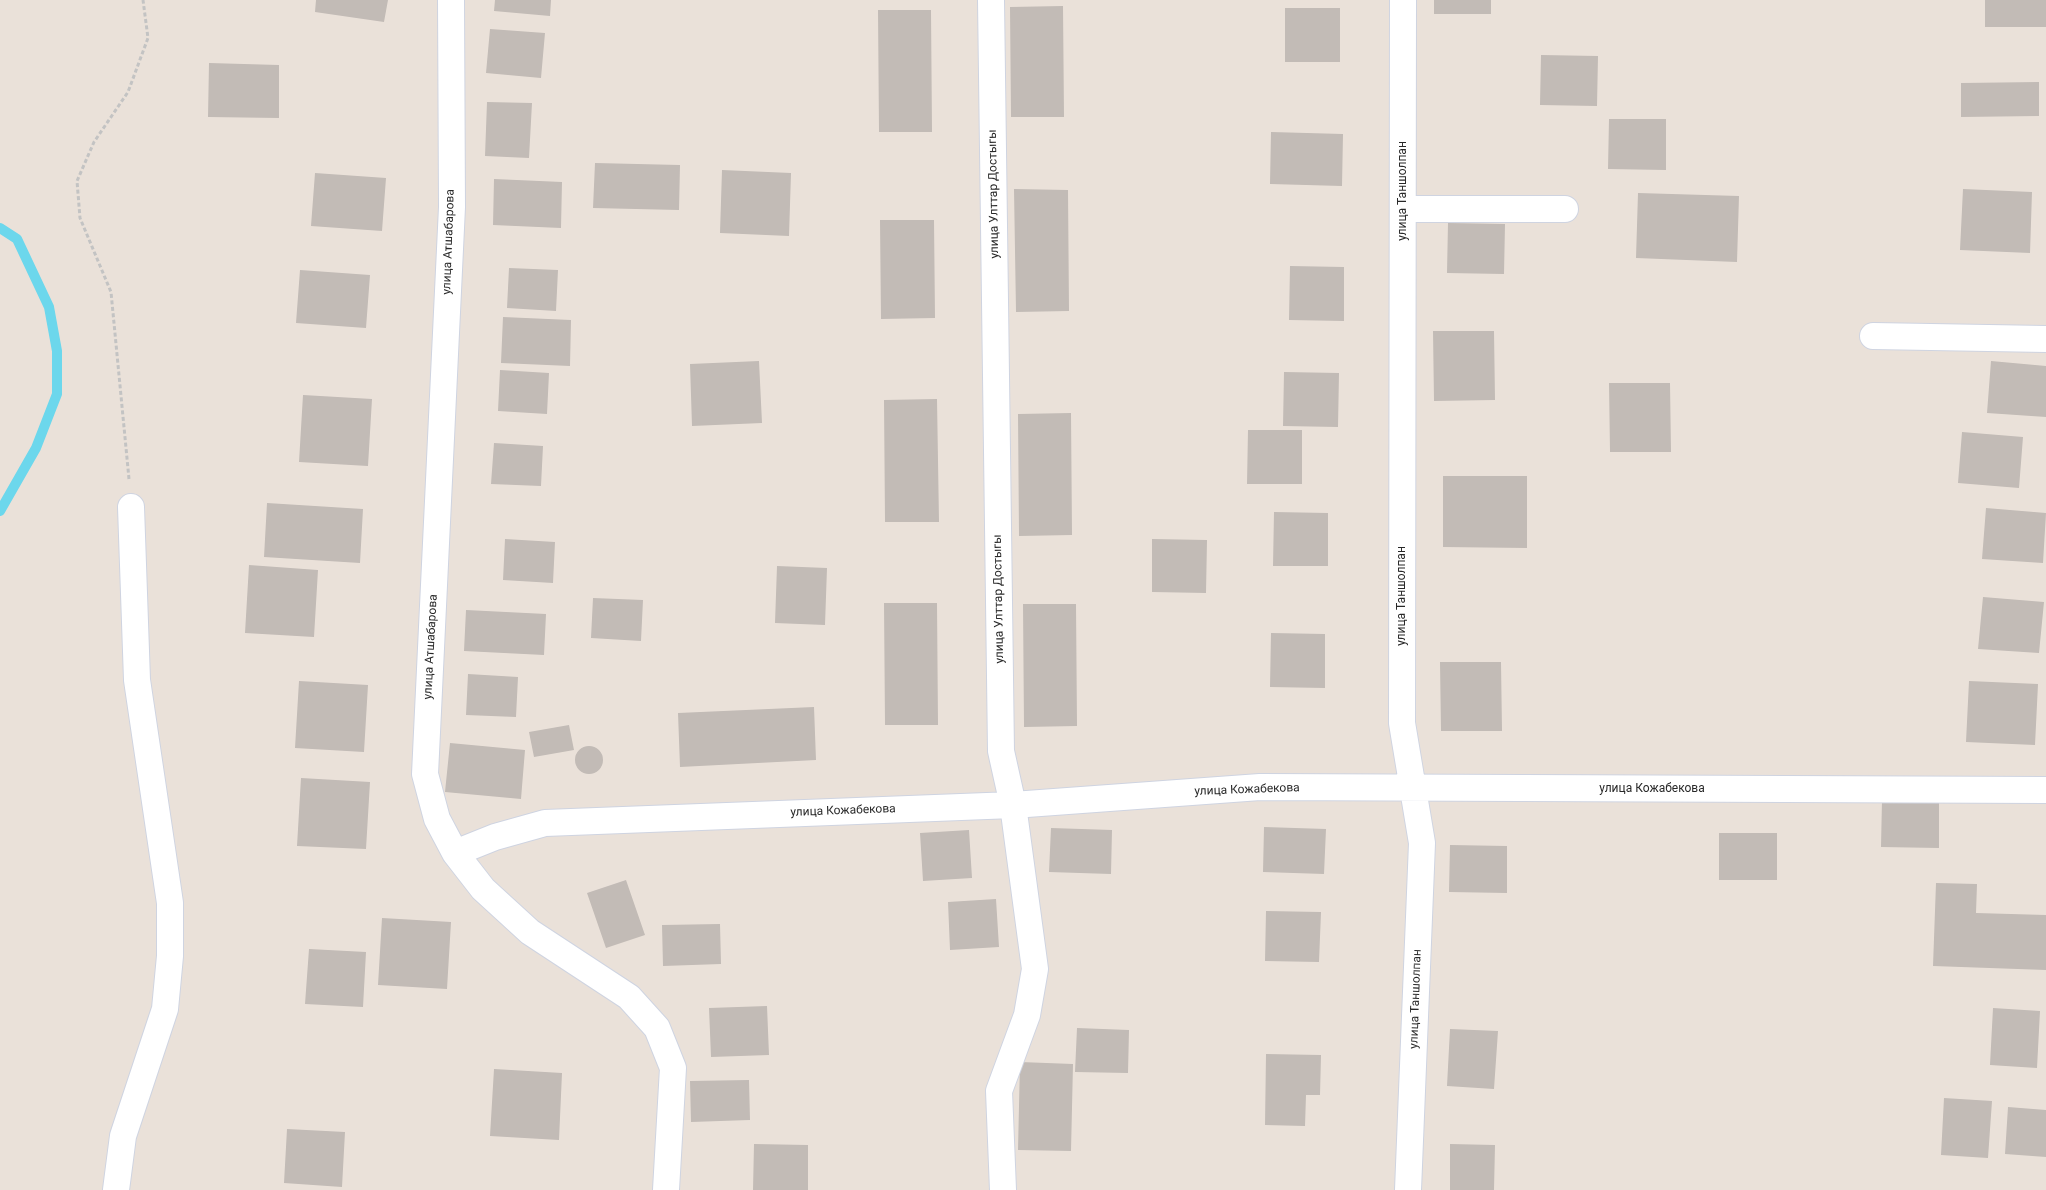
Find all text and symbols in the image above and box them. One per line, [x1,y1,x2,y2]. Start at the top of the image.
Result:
street label: улица Улттар Достыгы [986,129,1002,259]
street label: улица Таншолпан [1396,141,1410,241]
street label: улица Атшабарова [440,189,458,295]
street label: улица Улттар Достыгы [991,534,1007,664]
street label: улица Таншолпан [1395,546,1409,646]
street label: улица Атшабарова [421,594,441,700]
street label: улица Кожабекова [1194,781,1300,799]
street label: улица Кожабекова [1599,782,1705,796]
street label: улица Кожабекова [790,802,896,820]
street label: улица Таншолпан [1407,949,1425,1049]

